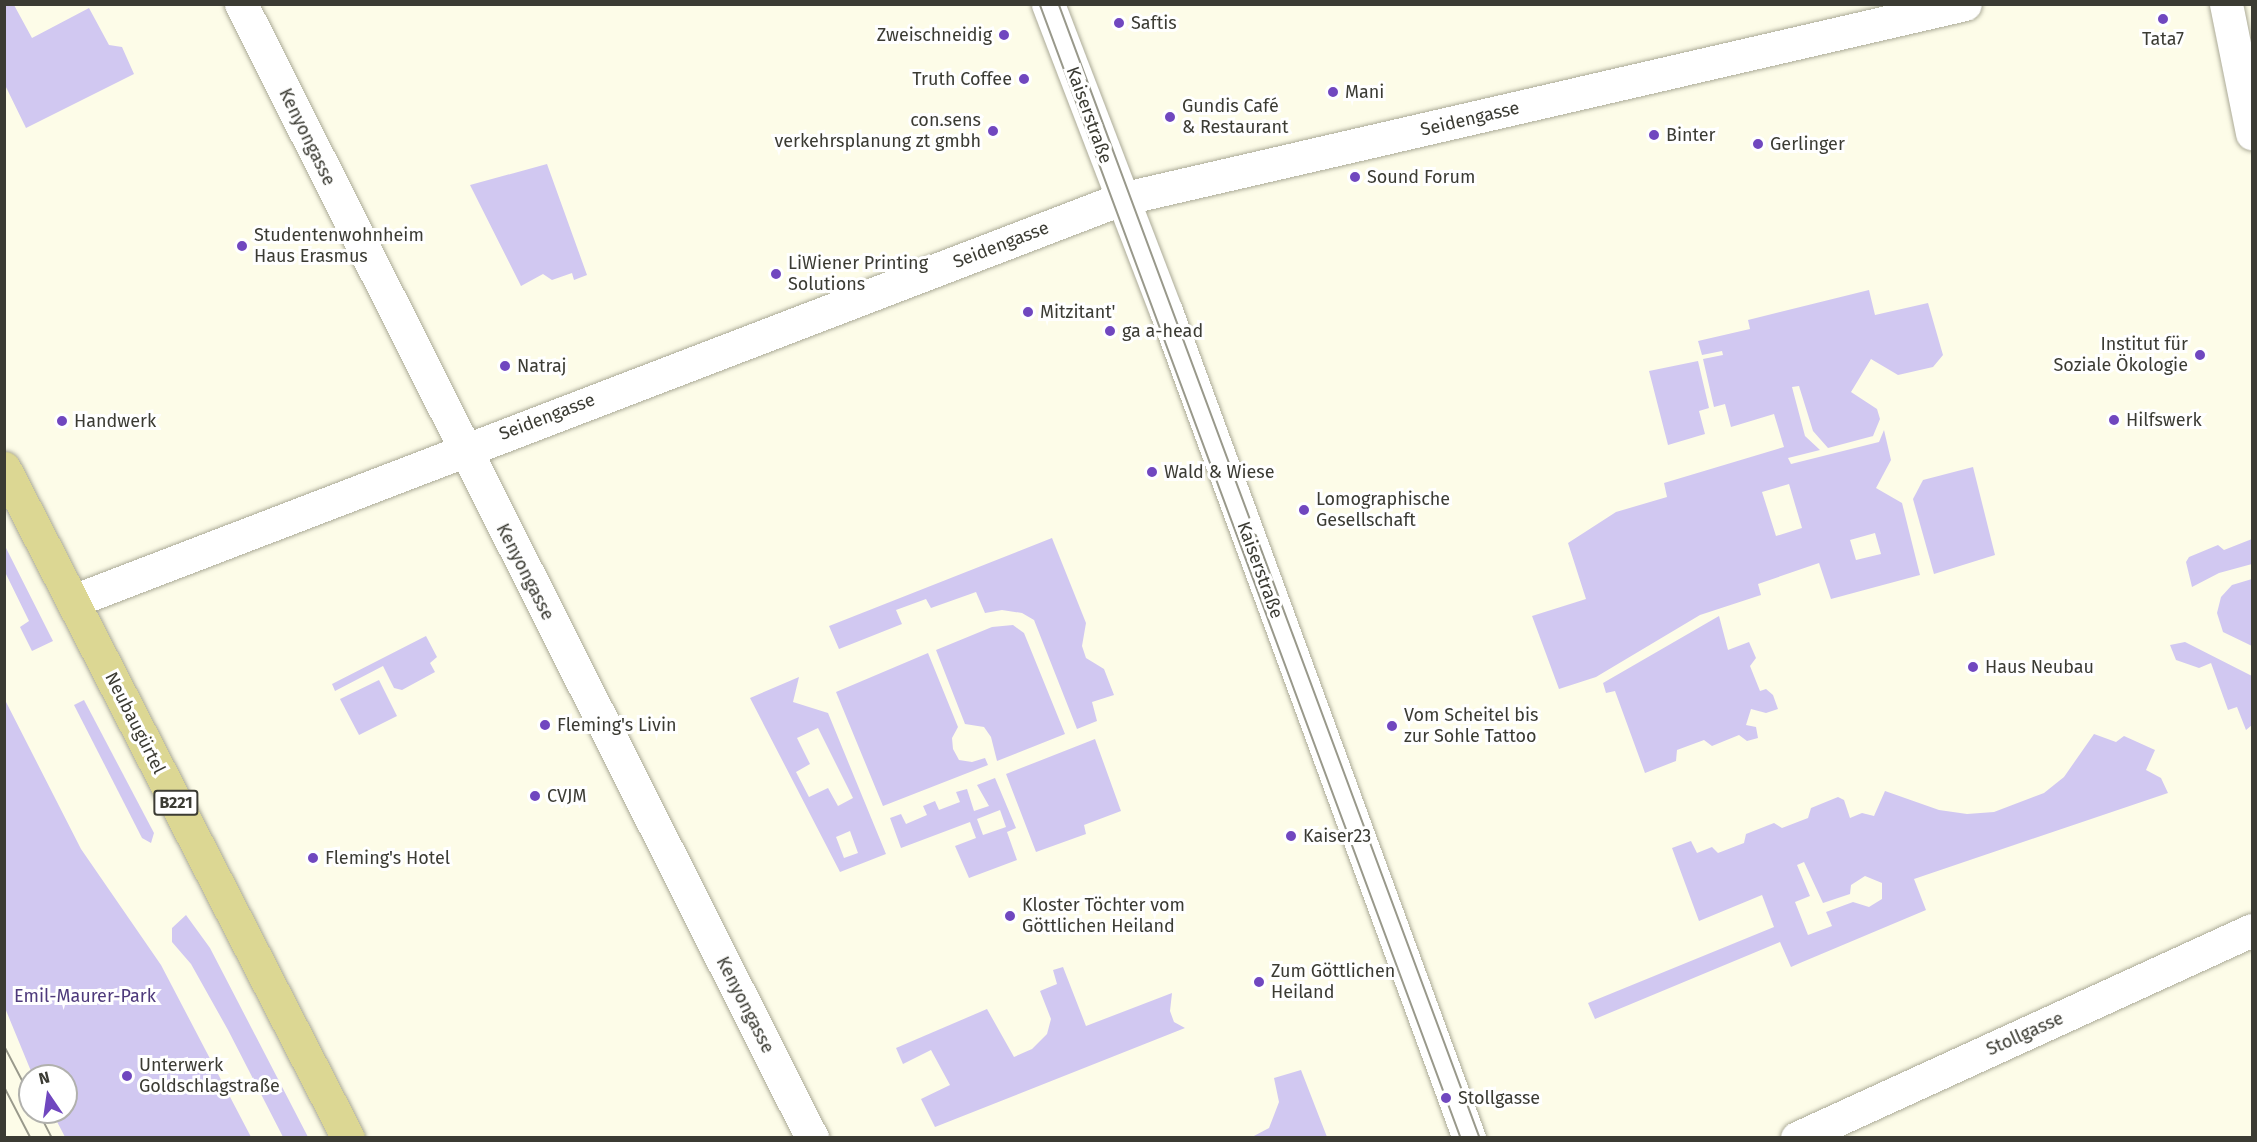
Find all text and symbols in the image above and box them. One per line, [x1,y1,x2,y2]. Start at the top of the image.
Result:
place label: Saftis [1131,12,1177,34]
marker: Tata7 [2156,12,2170,26]
marker: Saftis [1112,16,1126,30]
place label: Zweischneidig [877,24,992,46]
marker: Zweischneidig [997,28,1011,42]
place label: Tata7 [2142,28,2184,50]
street label: Kaiserstraße [1061,64,1117,166]
place label: Truth Coffee [912,68,1012,90]
marker: Truth Coffee [1017,72,1031,86]
place label: Mani [1345,81,1384,103]
street label: Kenyongasse [274,85,340,189]
marker: Mani [1326,85,1340,99]
place label: Gundis Café & Restaurant [1182,96,1289,138]
street label: Seidengasse [1418,97,1522,141]
place label: con.sens verkehrsplanung zt gmbh [774,110,981,152]
marker: Gundis Café & Restaurant [1163,110,1177,124]
marker: con.sens verkehrsplanung zt gmbh [986,124,1000,138]
place label: Binter [1666,124,1716,146]
marker: Binter [1647,128,1661,142]
place label: Gerlinger [1770,133,1845,155]
marker: Gerlinger [1751,137,1765,151]
place label: Sound Forum [1367,166,1475,188]
marker: Sound Forum [1348,170,1362,184]
street label: Seidengasse [950,217,1052,273]
place label: Studentenwohnheim Haus Erasmus [254,225,424,268]
marker: Studentenwohnheim Haus Erasmus [235,239,249,253]
place label: LiWiener Printing Solutions [788,253,928,296]
marker: LiWiener Printing Solutions [769,267,783,281]
place label: Mitzitant' [1040,301,1115,323]
marker: Mitzitant' [1021,305,1035,319]
place label: ga a-head [1122,320,1203,342]
marker: ga a-head [1103,324,1117,338]
place label: Institut für Soziale Ökologie [2054,334,2188,376]
marker: Institut für Soziale Ökologie [2193,348,2207,362]
place label: Natraj [517,355,567,377]
marker: Natraj [498,359,512,373]
street label: Seidengasse [496,389,598,445]
place label: Hilfswerk [2126,409,2202,431]
place label: Handwerk [74,410,156,432]
marker: Hilfswerk [2107,413,2121,427]
marker: Handwerk [55,414,69,428]
place label: Wald & Wiese [1164,461,1275,483]
marker: Wald & Wiese [1145,465,1159,479]
place label: Lomographische Gesellschaft [1316,489,1450,532]
marker: Lomographische Gesellschaft [1297,503,1311,517]
street label: Kaiserstraße [1232,519,1288,621]
street label: Kenyongasse [491,520,559,624]
place label: Haus Neubau [1985,656,2094,678]
marker: Haus Neubau [1966,660,1980,674]
street label: Neubaugürtel [100,669,170,777]
place label: Vom Scheitel bis zur Sohle Tattoo [1404,705,1538,748]
place label: Fleming's Livin [557,714,677,736]
marker: Fleming's Livin [538,718,552,732]
marker: Vom Scheitel bis zur Sohle Tattoo [1385,719,1399,733]
place label: CVJM [547,785,587,807]
marker: CVJM [528,789,542,803]
road number: B221 [152,790,200,816]
place label: Kaiser23 [1303,825,1371,847]
marker: Kaiser23 [1284,829,1298,843]
place label: Fleming's Hotel [325,847,450,869]
marker: Fleming's Hotel [306,851,320,865]
place label: Kloster Töchter vom Göttlichen Heiland [1022,895,1185,938]
marker: Kloster Töchter vom Göttlichen Heiland [1003,909,1017,923]
street label: Kenyongasse [711,953,779,1057]
place label: Zum Göttlichen Heiland [1271,961,1395,1004]
marker: Zum Göttlichen Heiland [1252,975,1266,989]
park label: Emil-Maurer-Park [14,985,156,1007]
street label: Stollgasse [1983,1007,2067,1061]
place label: Unterwerk Goldschlagstraße [139,1055,280,1098]
north arrow [18,1064,78,1124]
text: N [37,1067,52,1088]
marker: Unterwerk Goldschlagstraße [120,1069,134,1083]
place label: Stollgasse [1458,1087,1540,1109]
marker: Stollgasse [1439,1091,1453,1105]

